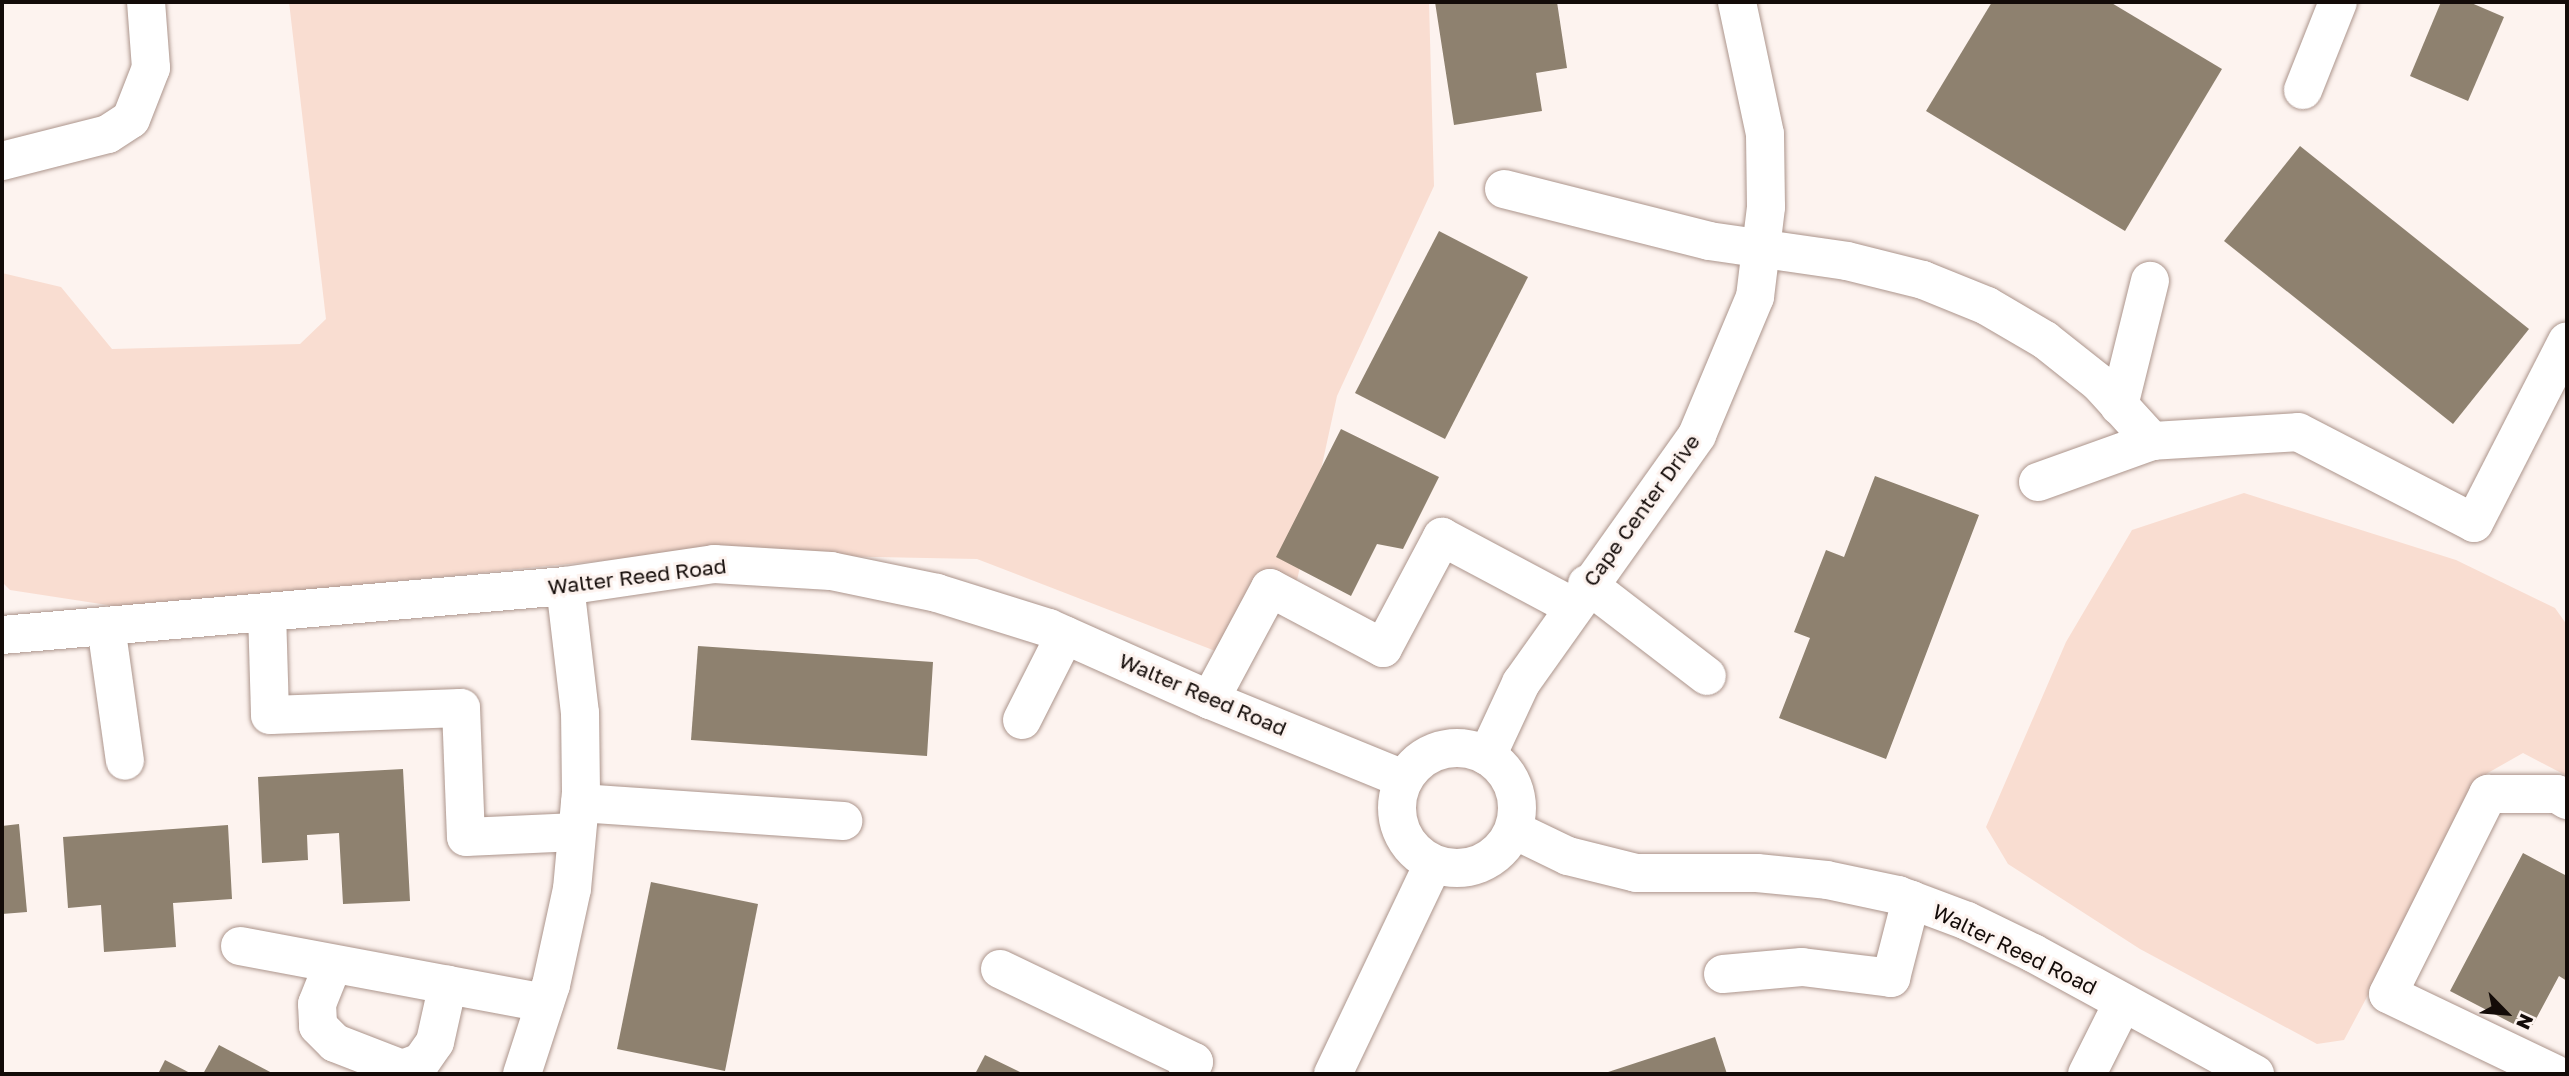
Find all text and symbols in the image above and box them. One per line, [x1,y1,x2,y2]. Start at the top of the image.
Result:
street label: Cape Center Drive [1577,429,1705,591]
street label: Walter Reed Road [546,553,728,599]
street label: Walter Reed Road [1115,647,1291,741]
street label: Walter Reed Road [1929,898,2101,1000]
north arrow [2471,978,2541,1048]
text: N [2512,1011,2539,1033]

